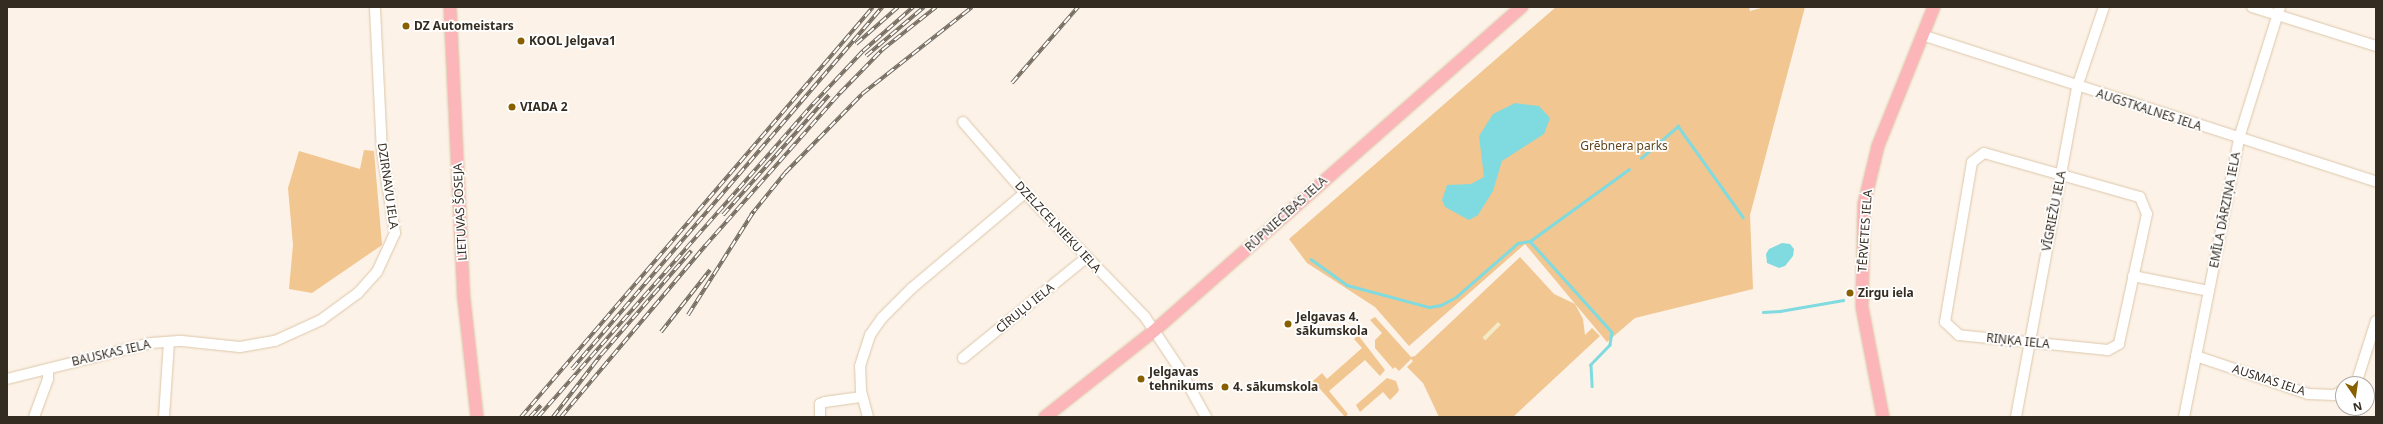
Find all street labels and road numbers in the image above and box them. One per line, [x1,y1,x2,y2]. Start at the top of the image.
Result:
street label: AUGSTKALNES IELA [2094,86,2204,134]
street label: DZIRNAVU IELA [375,142,401,230]
street label: EMĪLA DĀRZIŅA IELA [2207,151,2243,269]
street label: LIETUVAS ŠOSEJA [450,163,470,261]
street label: VĪGRIEŽU IELA [2039,170,2069,252]
street label: RŪPNIECĪBAS IELA [1242,174,1330,254]
street label: DZELZCEĻNIEKU IELA [1012,178,1104,276]
street label: TĒRVETES IELA [1855,189,1875,273]
street label: CĪRUĻU IELA [993,280,1057,336]
street label: RIŅĶA IELA [1986,331,2050,351]
street label: BAUSKAS IELA [70,337,152,369]
street label: AUSMAS IELA [2231,361,2307,399]

